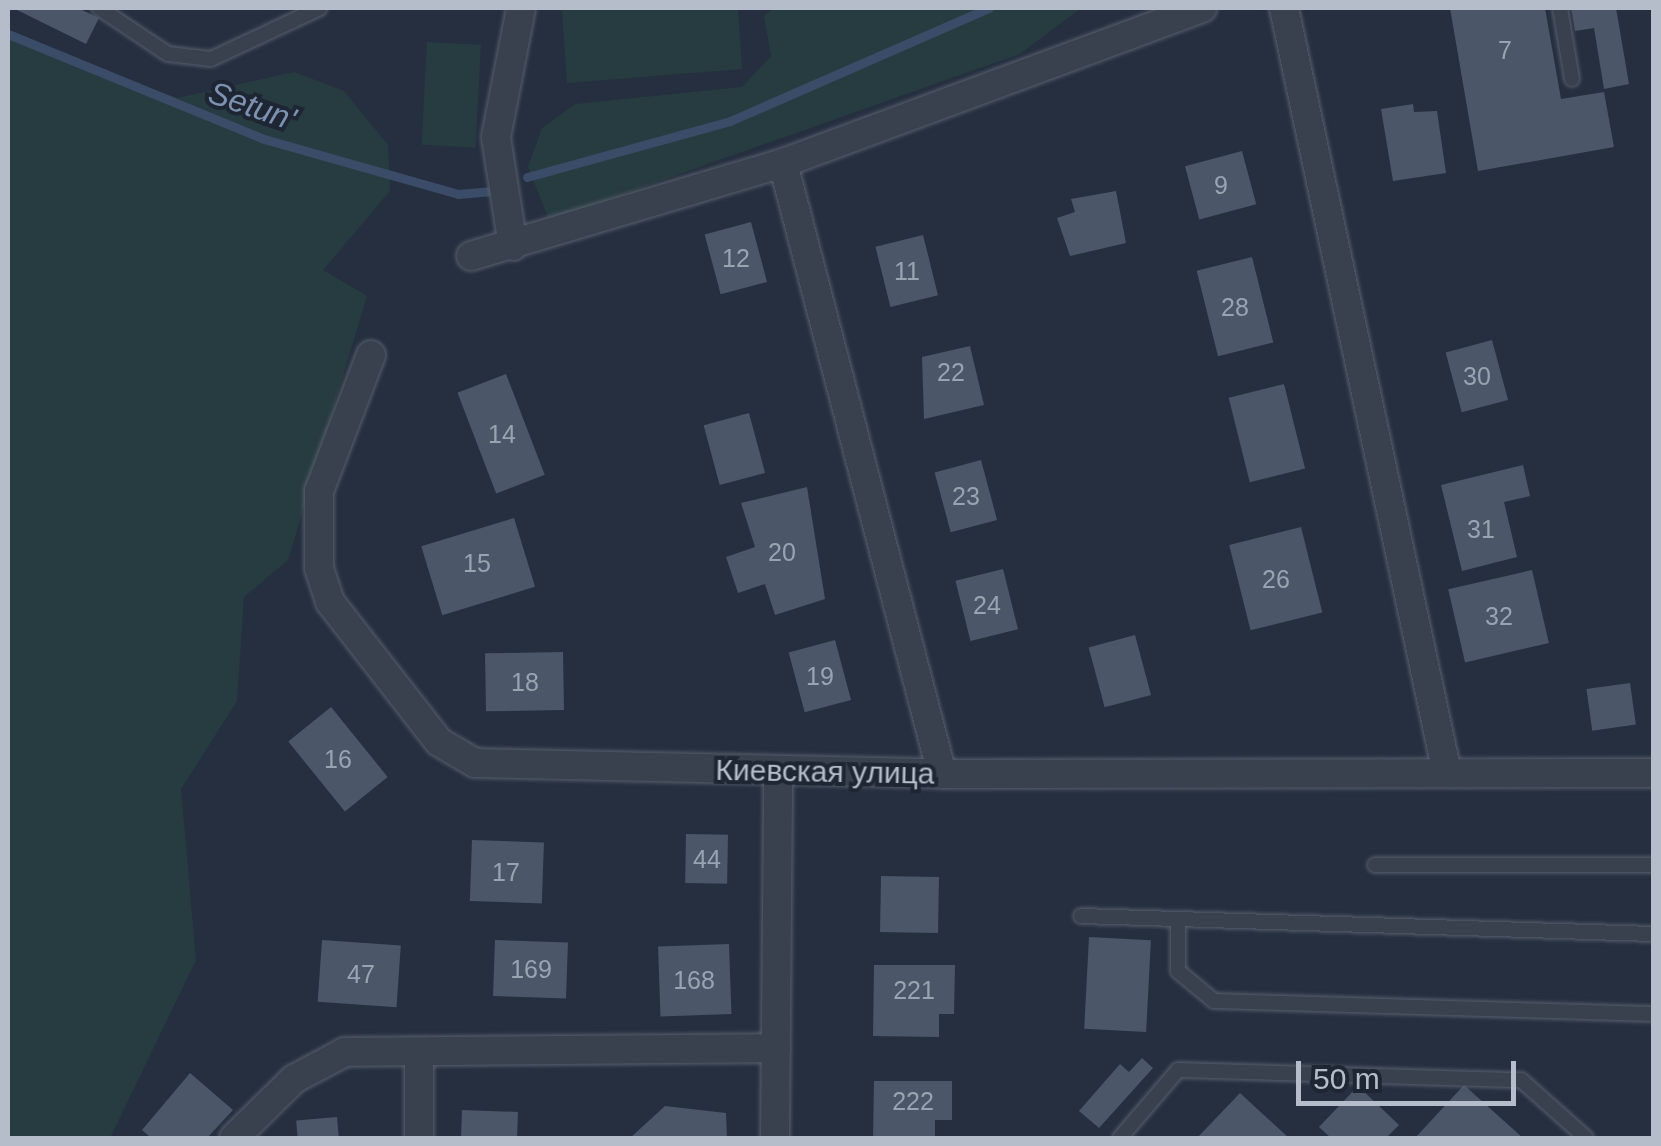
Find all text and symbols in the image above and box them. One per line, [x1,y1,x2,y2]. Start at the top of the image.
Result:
house number: 7 [1498,35,1512,65]
water label: Setun' [203,73,301,139]
house number: 9 [1214,170,1228,200]
house number: 12 [722,243,750,273]
house number: 11 [894,256,920,286]
house number: 28 [1221,292,1249,322]
house number: 22 [937,357,965,387]
house number: 30 [1463,361,1491,391]
house number: 14 [488,419,516,449]
house number: 23 [952,481,980,511]
house number: 31 [1467,514,1495,544]
house number: 20 [768,537,796,567]
house number: 15 [463,548,491,578]
house number: 26 [1262,564,1290,594]
house number: 24 [973,590,1001,620]
house number: 32 [1485,601,1513,631]
house number: 19 [806,661,834,691]
house number: 18 [511,667,539,697]
house number: 16 [324,744,352,774]
street label: Киевская улица [715,752,935,792]
house number: 44 [693,844,721,874]
house number: 17 [492,857,520,887]
house number: 169 [510,954,552,984]
house number: 47 [347,959,375,989]
house number: 168 [673,965,715,995]
house number: 221 [893,975,935,1005]
scale bar [1301,1041,1521,1103]
text: 50 m [1313,1062,1380,1095]
house number: 222 [892,1086,934,1116]

